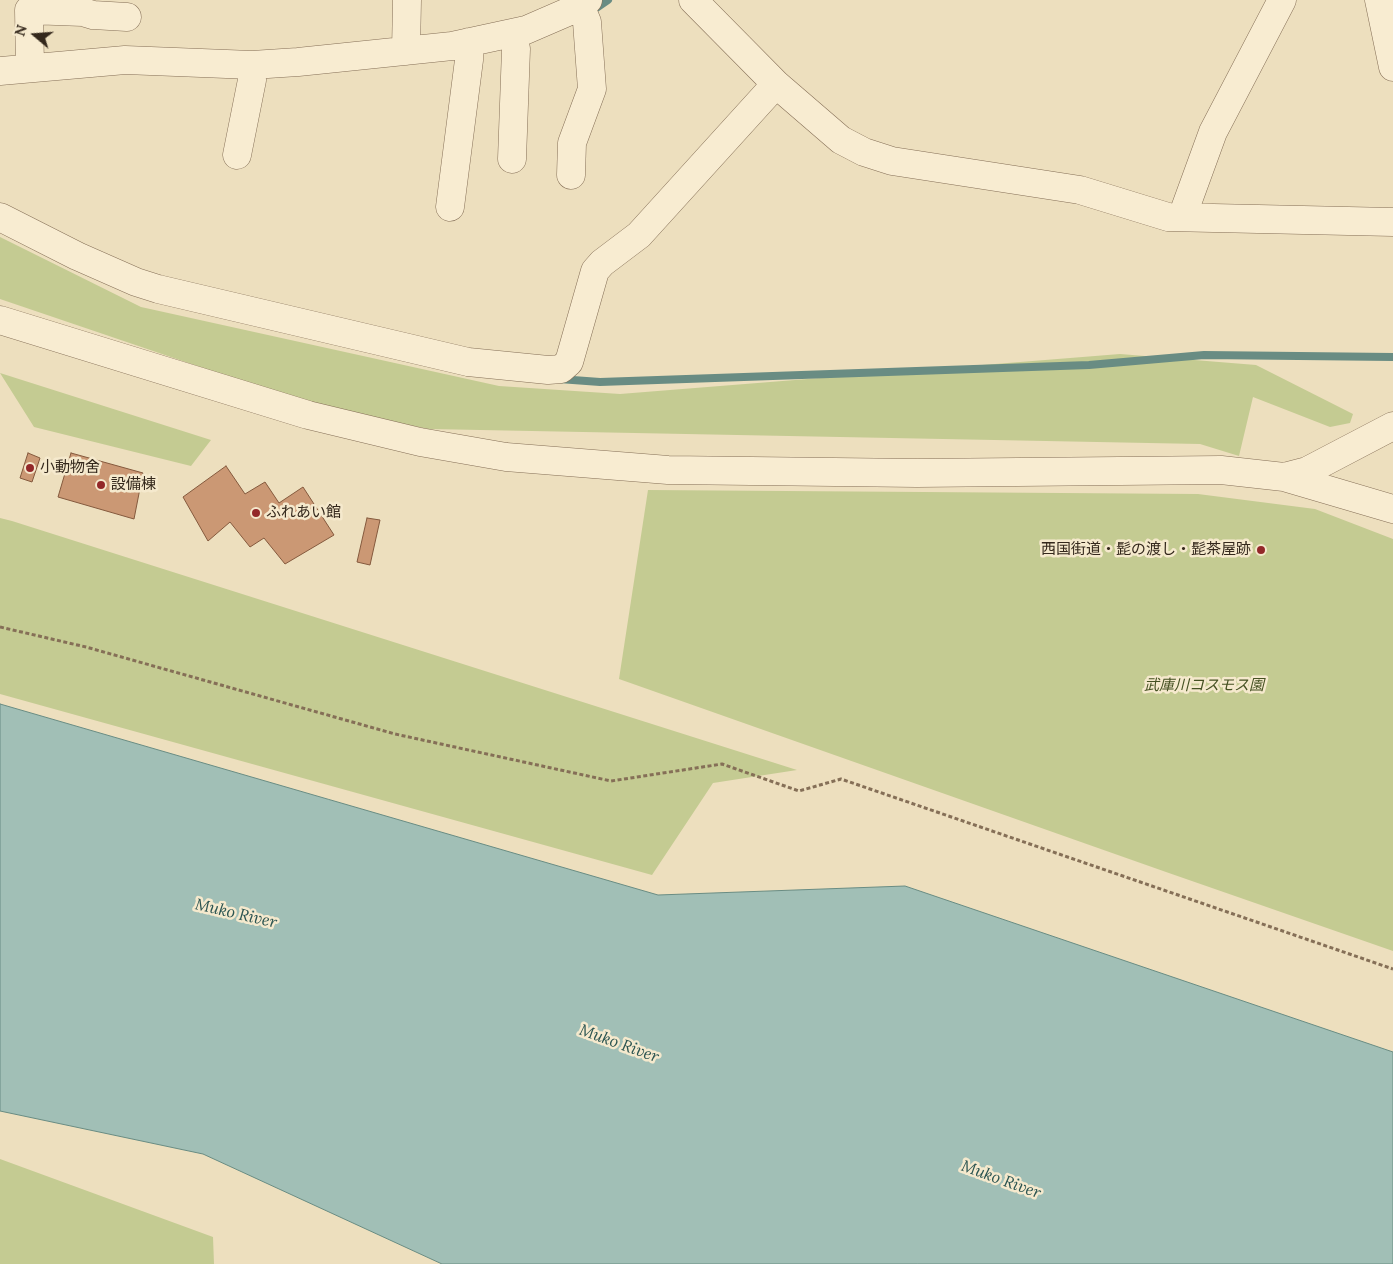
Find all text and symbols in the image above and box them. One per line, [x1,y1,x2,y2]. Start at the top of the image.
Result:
north arrow [10,10,60,60]
text: N [10,22,31,38]
place label: 小動物舍 [40,459,100,477]
marker: 小動物舍 [24,462,36,474]
place label: 設備棟 [111,476,156,494]
marker: 設備棟 [95,479,107,491]
place label: ふれあい館 [266,504,341,522]
marker: ふれあい館 [250,507,262,519]
place label: 西国街道・髭の渡し・髭茶屋跡 [1041,541,1251,559]
marker: 西国街道・髭の渡し・髭茶屋跡 [1255,544,1267,556]
park label: 武庫川コスモス園 [1144,677,1264,695]
water label: Muko River [193,895,279,933]
water label: Muko River [577,1021,661,1067]
water label: Muko River [959,1157,1043,1203]

